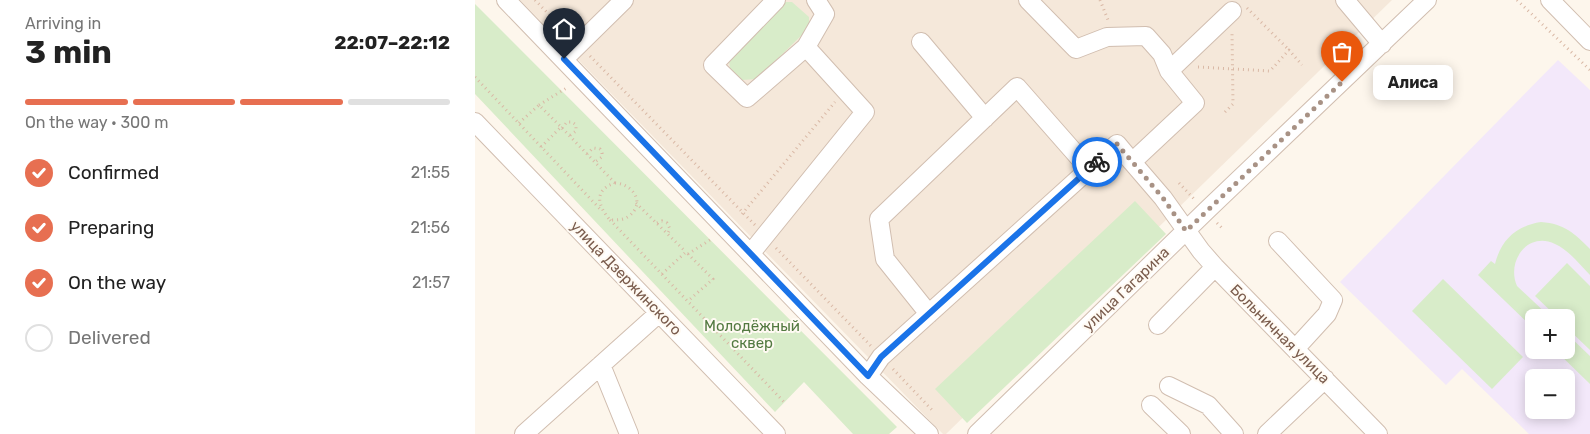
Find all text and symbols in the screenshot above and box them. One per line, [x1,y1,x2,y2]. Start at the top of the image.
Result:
pin [543,8,585,59]
text: Arriving in [25,14,101,33]
icon: home [550,15,578,43]
text: 22:07–22:12 [334,31,450,54]
pin [1321,31,1363,82]
text: 3 min [25,33,112,71]
icon: bag [1328,38,1356,66]
callout: Алиса [1372,64,1452,100]
text: Алиса [1388,73,1438,92]
text: On the way · 300 m [25,113,168,132]
courier [1072,137,1122,187]
icon: bike [1083,148,1111,176]
icon: check [25,159,53,187]
text: Confirmed [68,161,159,184]
text: 21:55 [411,163,450,182]
icon: check [25,214,53,242]
text: Preparing [68,216,154,239]
street label: улица Дзержинского [567,217,685,339]
text: 21:56 [411,218,450,237]
street label: улица Гагарина [1079,243,1173,335]
icon: check [25,269,53,297]
text: On the way [68,271,166,294]
text: 21:57 [412,273,450,292]
street label: Больничная улица [1227,281,1333,387]
map controls [1525,309,1575,419]
button: + [1525,309,1575,359]
park label: Молодёжный сквер [704,317,800,352]
text: Delivered [68,326,151,349]
button: − [1525,369,1575,419]

